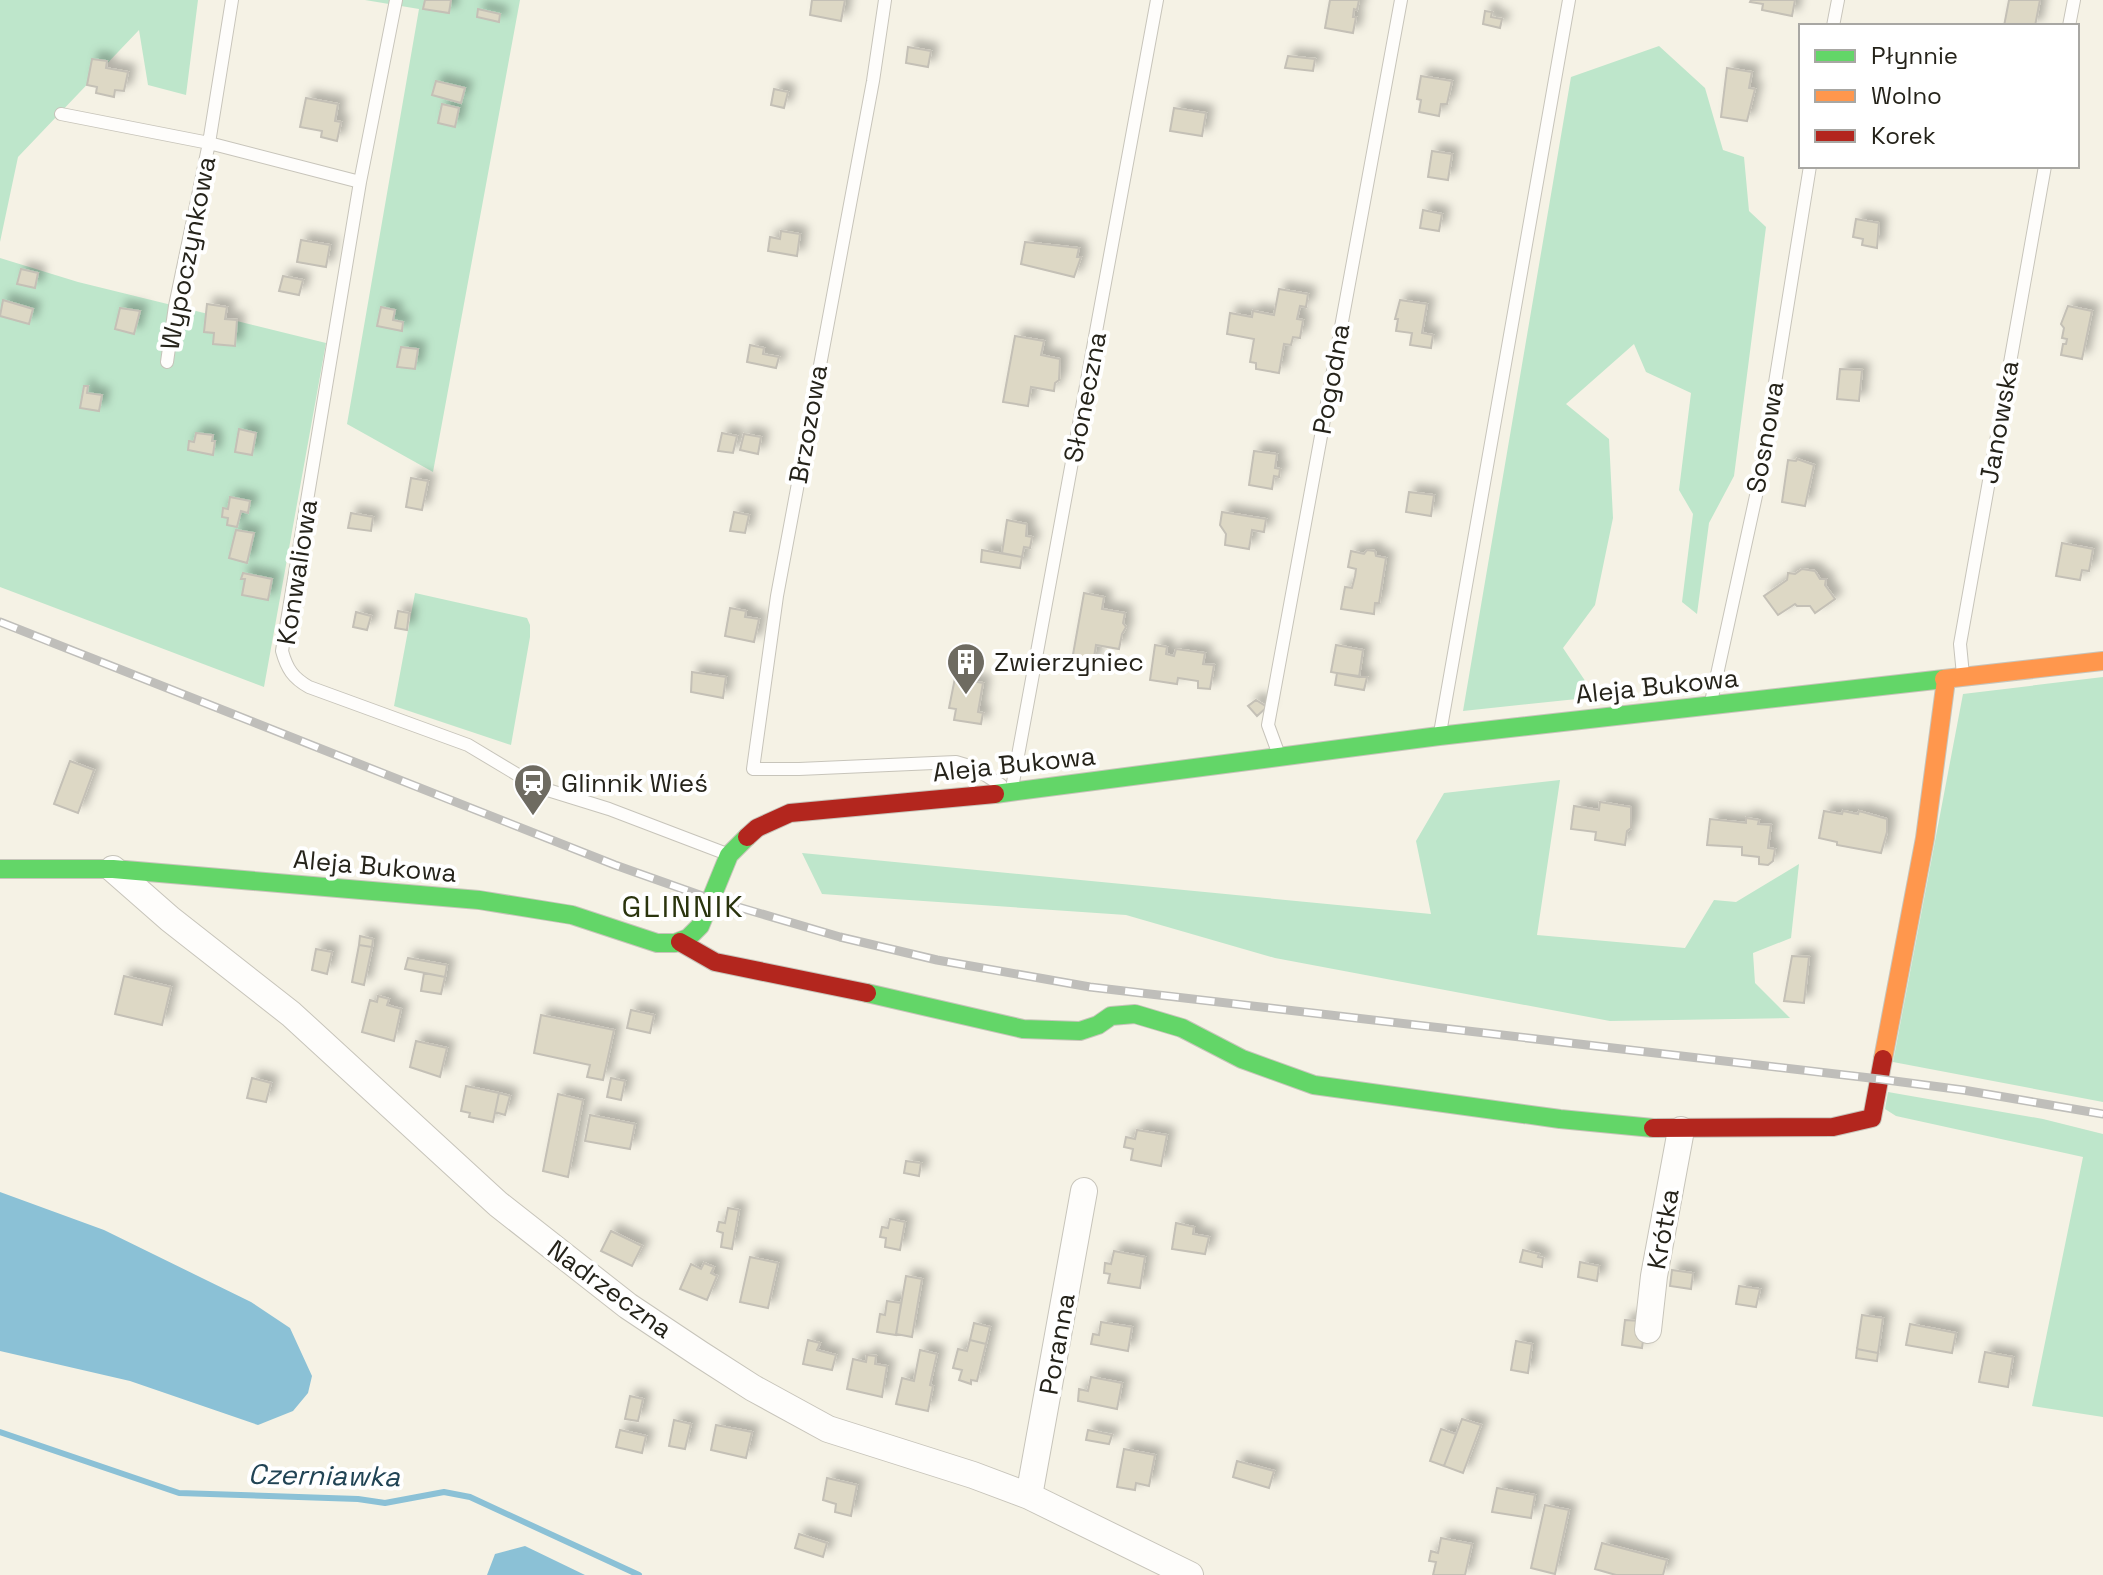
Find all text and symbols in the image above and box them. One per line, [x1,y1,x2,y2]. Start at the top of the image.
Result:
legend [1799,24,2079,168]
text: Płynnie [1871,40,1958,71]
text: Wolno [1871,80,1942,111]
text: Korek [1871,120,1936,151]
street label: Wypoczynkowa [153,153,223,353]
street label: Pogodna [1305,321,1357,437]
street label: Słoneczna [1056,329,1114,465]
street label: Janowska [1971,358,2027,486]
street label: Brzozowa [781,362,835,486]
street label: Sosnowa [1738,378,1792,496]
street label: Konwaliowa [269,497,325,647]
building icon: Zwierzyniec [945,641,987,696]
place label: Zwierzyniec [994,645,1144,679]
street label: Aleja Bukowa [1574,661,1740,711]
street label: Aleja Bukowa [931,739,1097,789]
station icon: Glinnik Wieś [512,762,554,817]
place label: Glinnik Wieś [561,766,708,800]
street label: Aleja Bukowa [292,842,458,890]
district label: GLINNIK [622,887,744,926]
street label: Krótka [1639,1186,1687,1272]
street label: Nadrzeczna [541,1232,679,1346]
street label: Poranna [1031,1291,1083,1397]
water label: Czerniawka [248,1456,401,1494]

